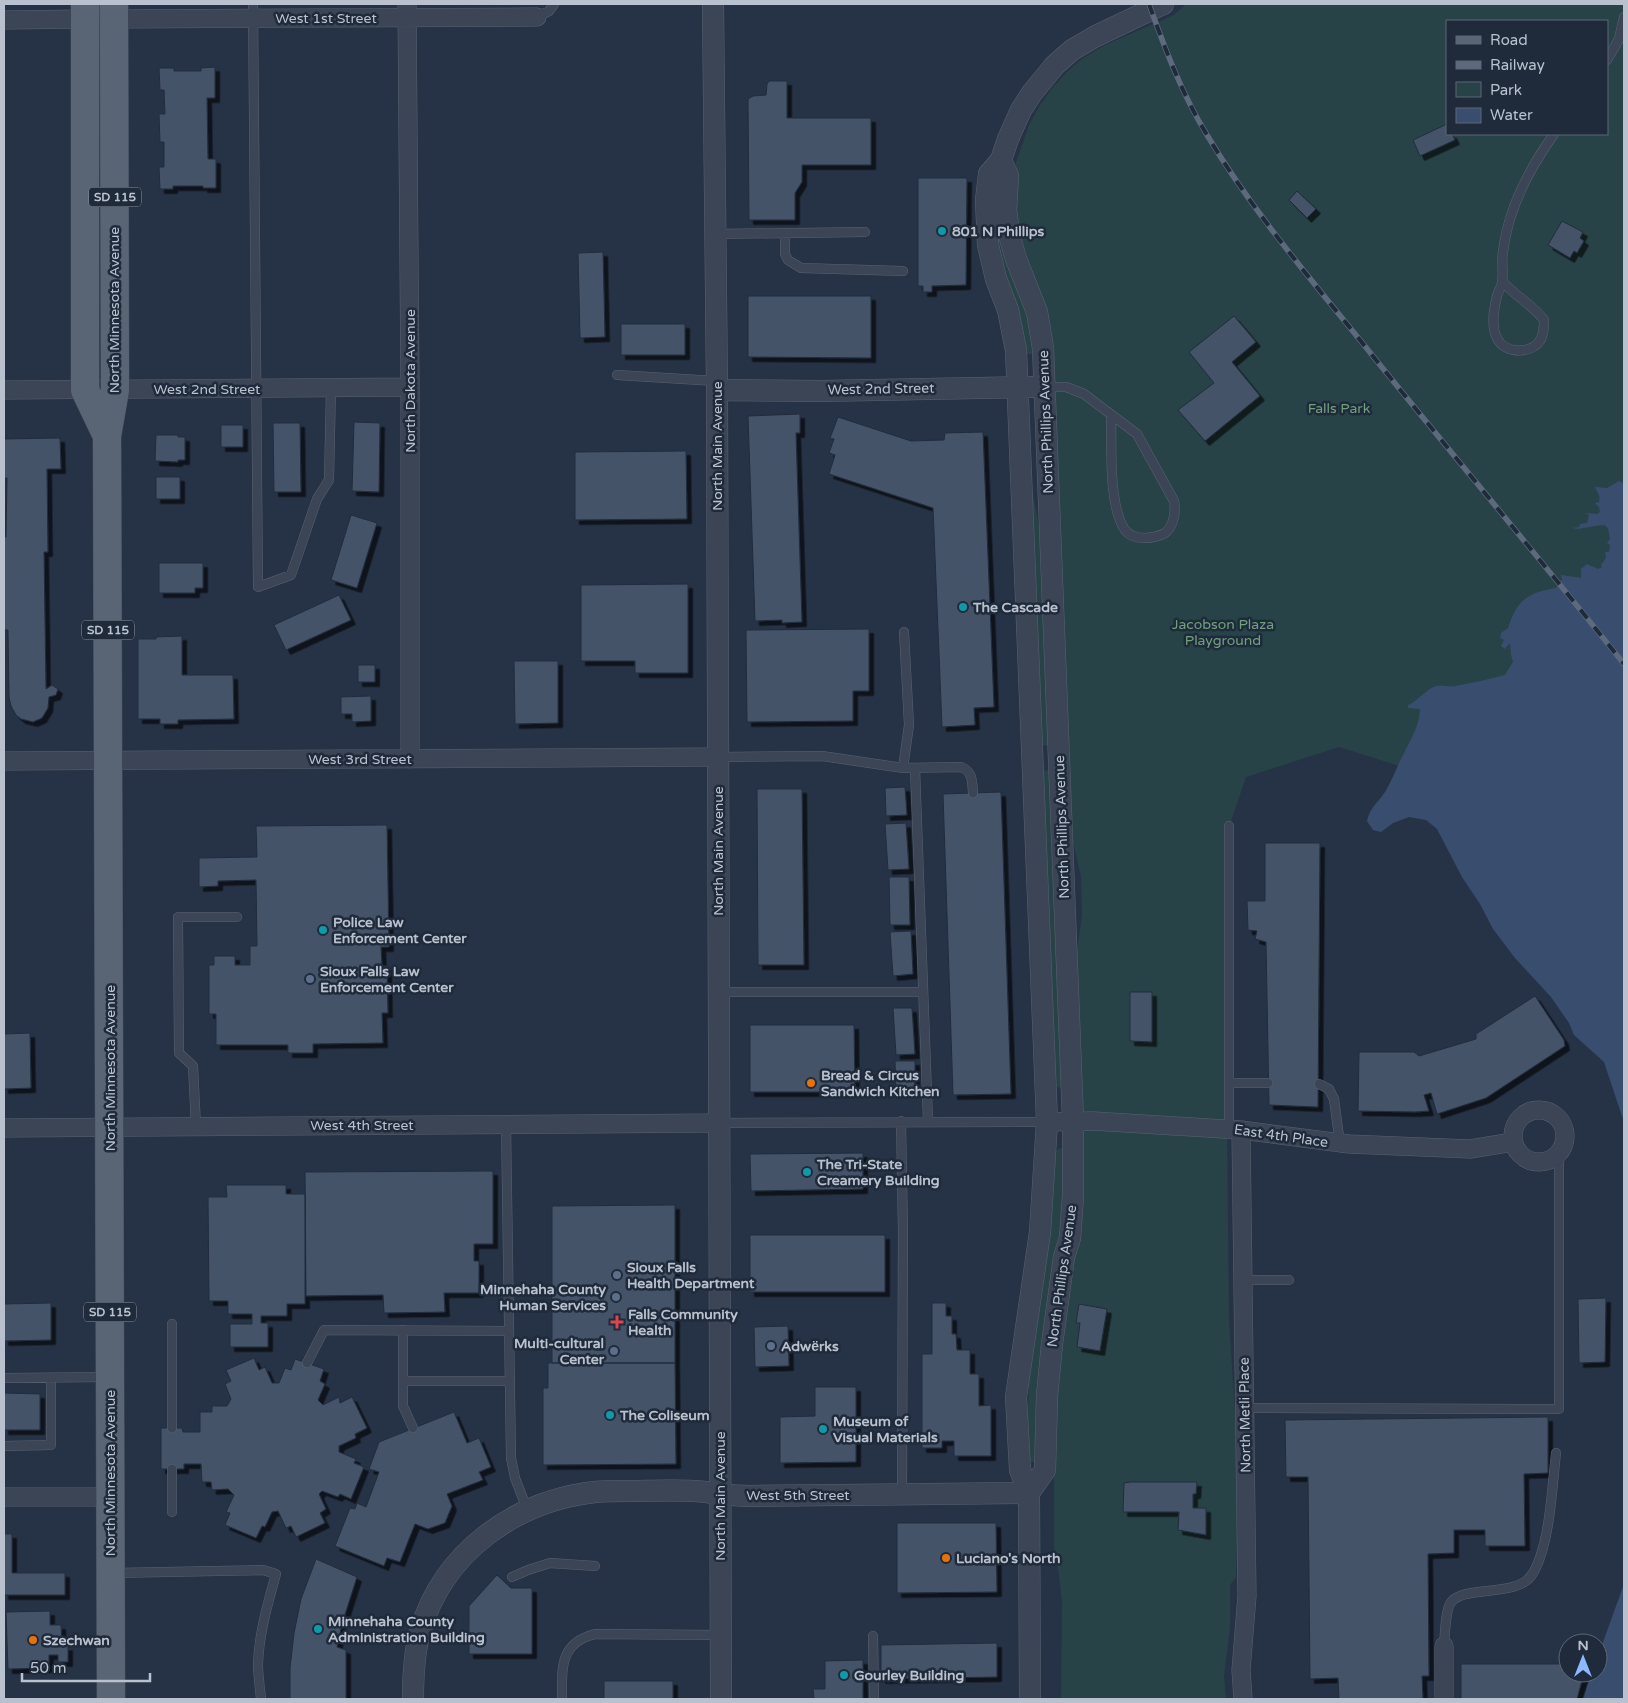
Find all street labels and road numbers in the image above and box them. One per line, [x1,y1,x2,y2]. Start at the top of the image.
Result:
street label: West 1st Street [275,10,377,27]
road number: SD 115 [89,188,141,206]
street label: North Minnesota Avenue [106,227,123,393]
street label: North Dakota Avenue [402,309,419,453]
street label: North Phillips Avenue [1035,350,1057,494]
street label: West 2nd Street [827,380,935,398]
street label: West 2nd Street [154,381,261,398]
street label: North Main Avenue [709,381,726,511]
road number: SD 115 [82,620,134,640]
street label: West 3rd Street [308,751,412,768]
street label: North Phillips Avenue [1051,755,1073,899]
street label: North Main Avenue [710,786,727,916]
street label: North Minnesota Avenue [102,985,119,1151]
street label: West 4th Street [310,1117,414,1134]
street label: East 4th Place [1233,1121,1329,1151]
street label: North Phillips Avenue [1044,1204,1080,1348]
road number: SD 115 [84,1302,136,1321]
street label: North Metli Place [1235,1357,1255,1473]
street label: North Minnesota Avenue [102,1390,119,1556]
street label: North Main Avenue [712,1431,729,1561]
street label: West 5th Street [746,1487,850,1504]

